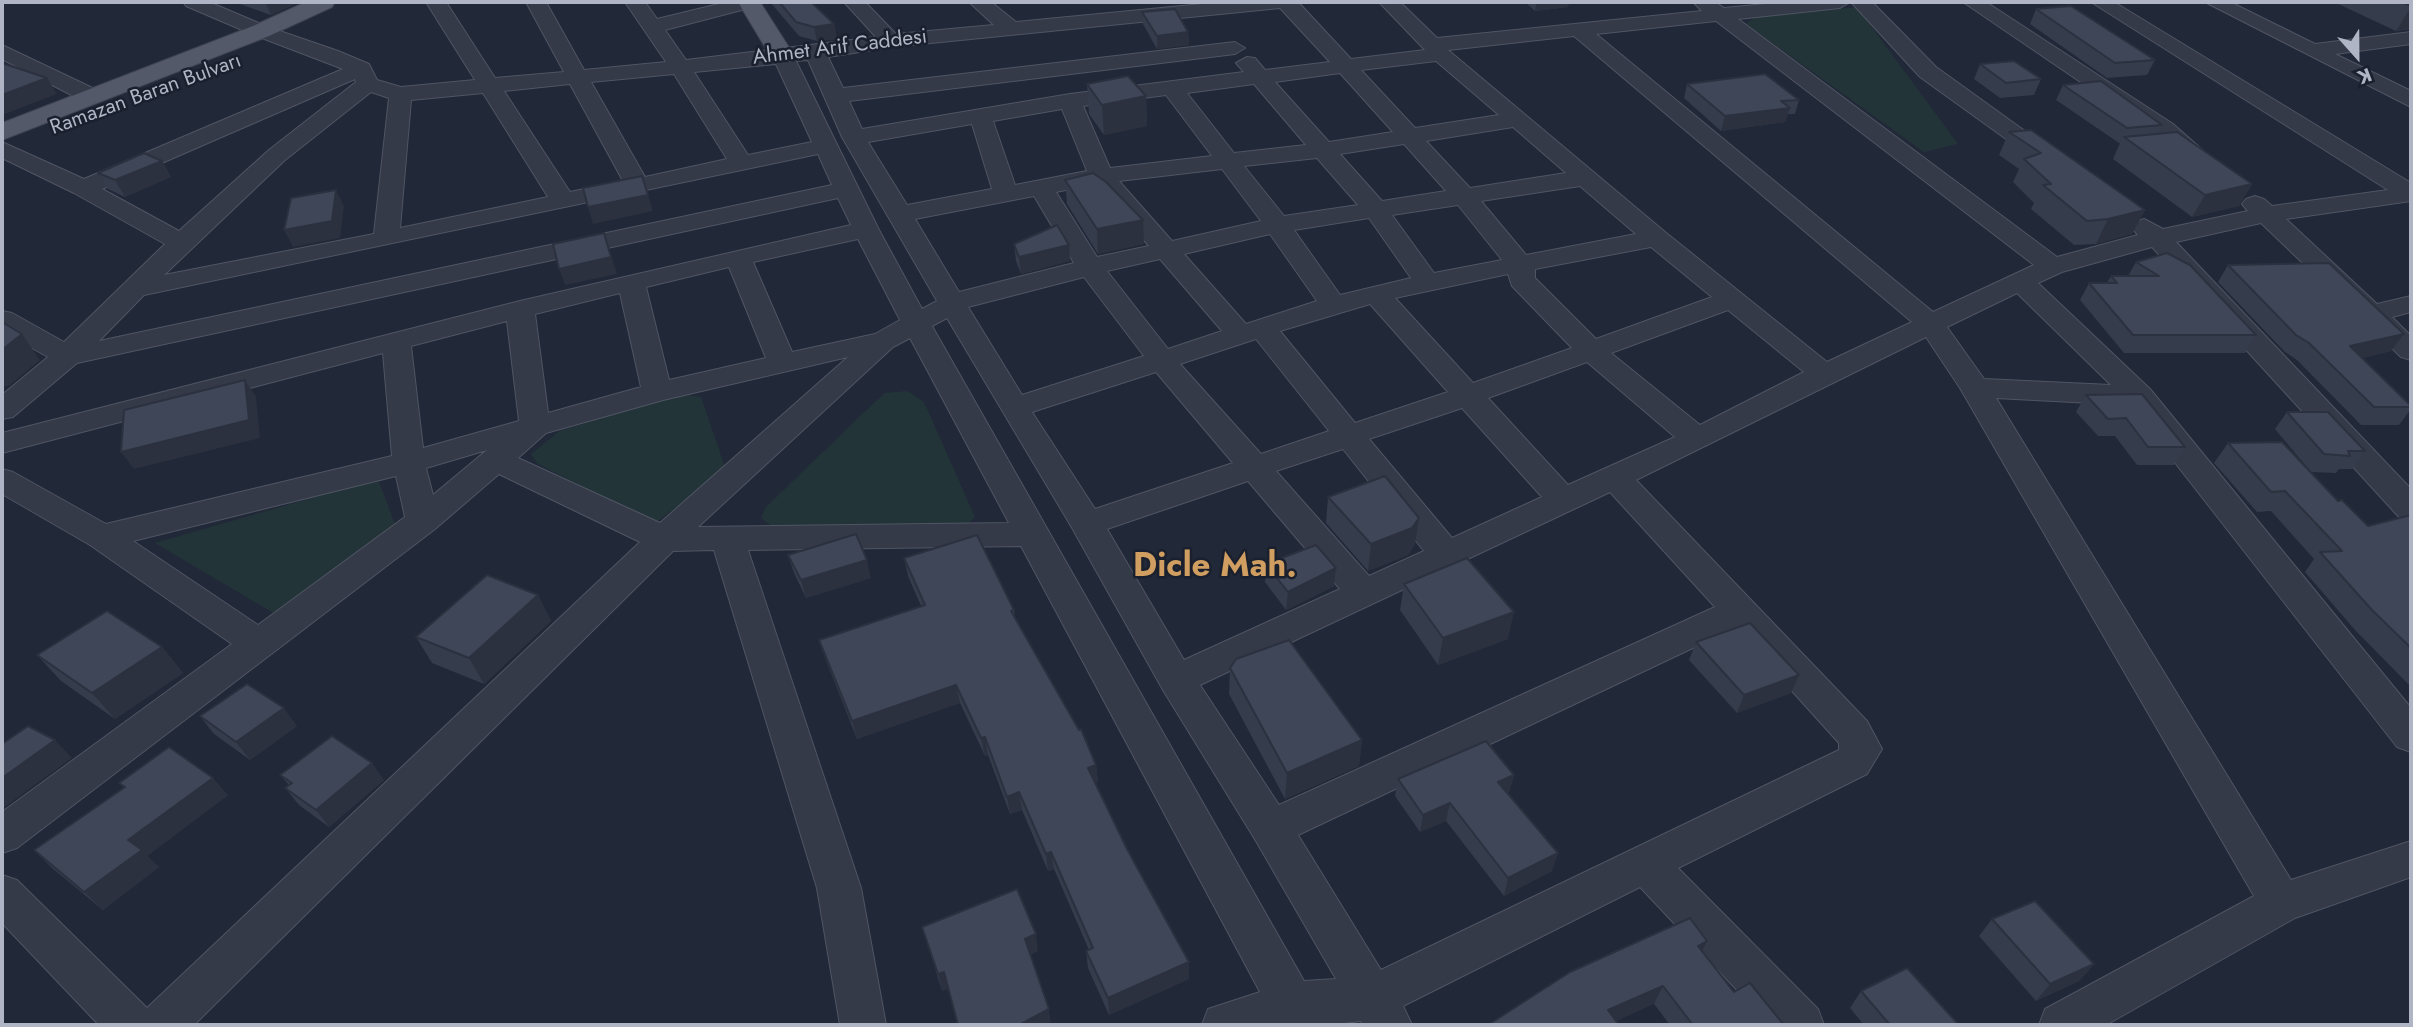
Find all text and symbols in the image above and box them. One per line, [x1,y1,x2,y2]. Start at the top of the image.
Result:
north arrow [2322,21,2392,91]
street label: Ahmet Arif Caddesi [751,25,929,71]
street label: Ramazan Baran Bulvarı [47,49,245,141]
text: K [2354,61,2376,91]
district label: Dicle Mah. [1133,548,1297,588]

